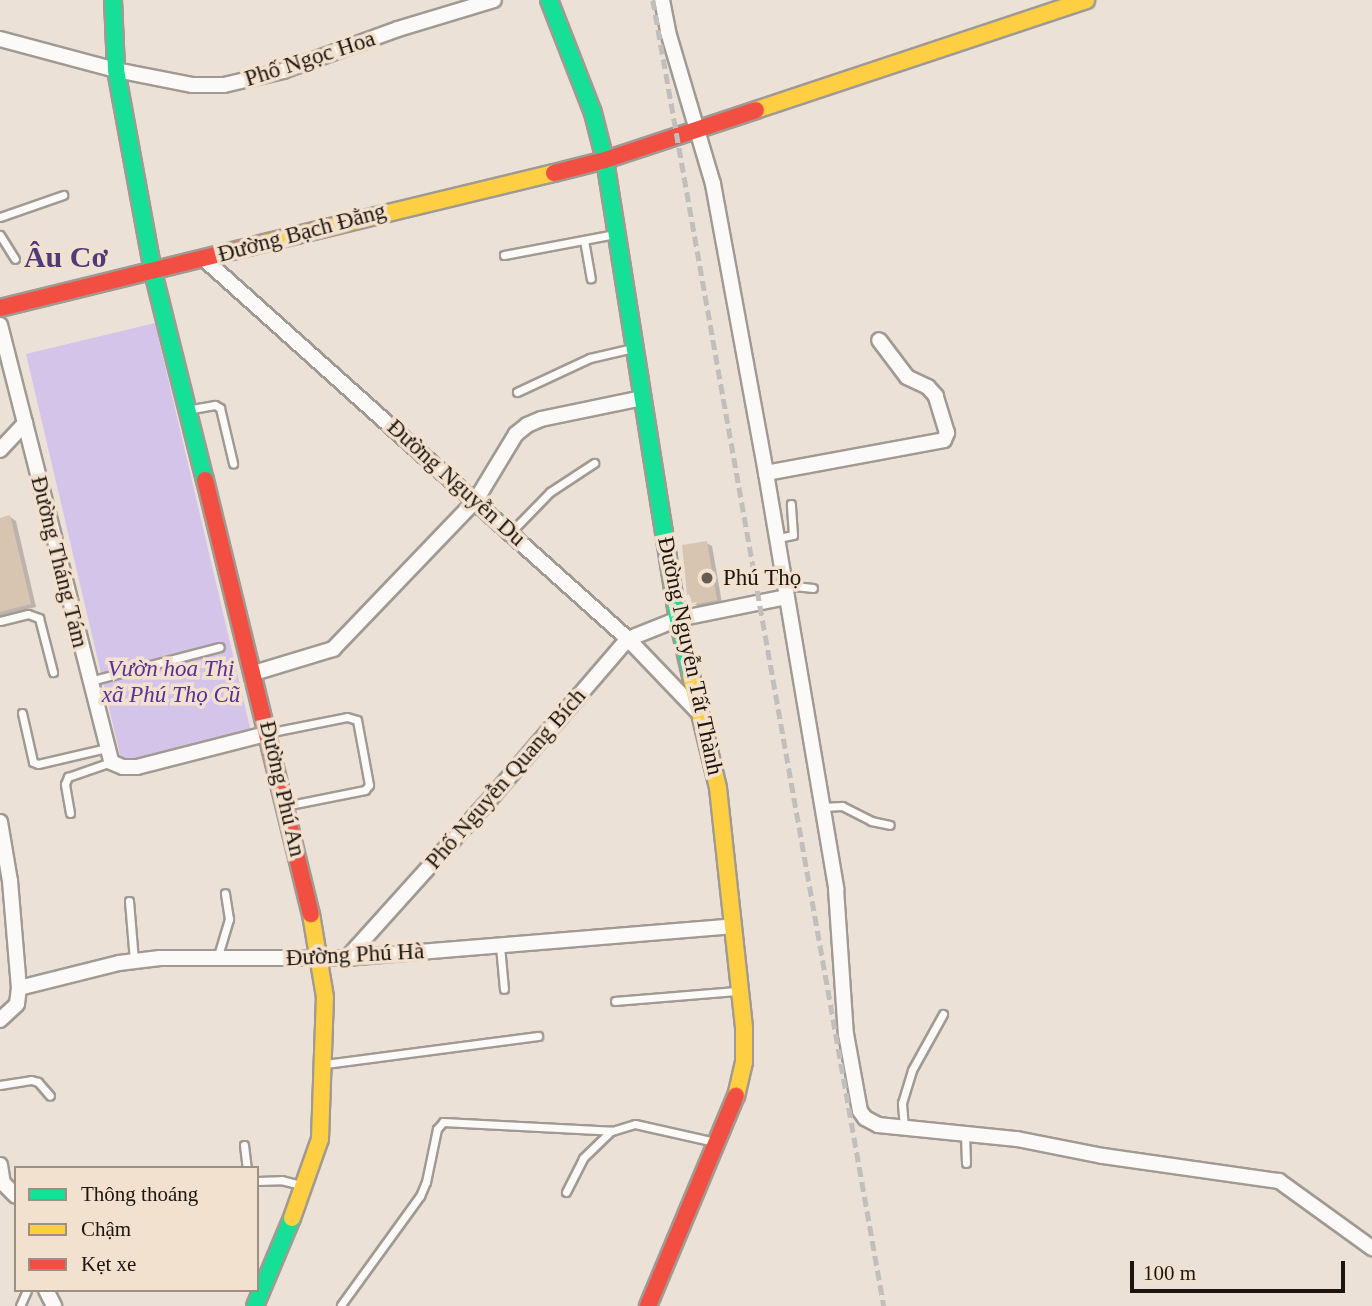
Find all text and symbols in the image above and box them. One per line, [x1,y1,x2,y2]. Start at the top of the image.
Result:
street label: Phố Ngọc Hoa [241,25,379,93]
street label: Đường Bạch Đằng [215,197,389,269]
district label: Âu Cơ [24,239,108,275]
street label: Đường Nguyễn Du [381,414,531,552]
street label: Đường Tháng Tám [24,473,94,651]
street label: Đường Nguyễn Tất Thành [651,534,729,778]
place label: Phú Thọ [723,564,802,592]
marker: Phú Thọ [697,568,717,588]
park label: Vườn hoa Thị xã Phú Thọ Cũ [102,655,240,709]
street label: Phố Nguyễn Quang Bích [420,683,592,875]
street label: Đường Phú An [253,718,311,860]
street label: Đường Phú Hà [285,938,425,972]
legend [14,1166,259,1292]
text: Thông thoáng [81,1182,198,1206]
text: Chậm [81,1217,131,1241]
scale bar [1134,1246,1349,1290]
text: Kẹt xe [81,1252,136,1276]
text: 100 m [1143,1261,1196,1285]

